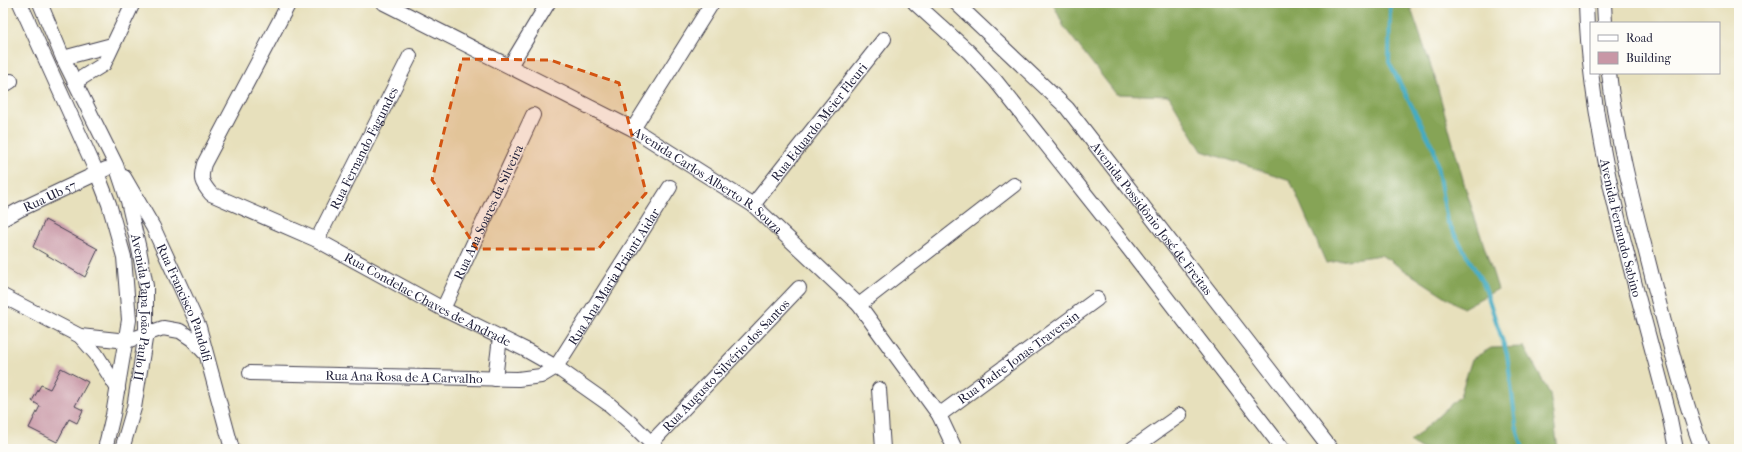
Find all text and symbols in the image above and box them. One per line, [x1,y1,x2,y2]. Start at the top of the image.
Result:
legend [1590,22,1720,74]
text: Road [1626,31,1653,45]
text: Building [1626,51,1671,65]
street label: Rua Eduardo Meier Fleuri [768,60,870,184]
street label: Rua Fernando Fagundes [327,84,401,212]
street label: Avenida Carlos Alberto R. Souza [629,124,786,238]
street label: Avenida Possidônio José de Freitas [1087,138,1216,298]
street label: Rua Ana Soares da Silveira [451,141,527,282]
street label: Avenida Fernando Sabino [1597,156,1645,299]
street label: Rua Ub 57 [21,177,79,215]
street label: Rua Ana Maria Prianti Aidar [565,205,663,348]
street label: Avenida Papa João Paulo II [128,231,153,382]
street label: Rua Francisco Pandolfi [154,241,215,363]
street label: Rua Condelac Chaves de Andrade [342,249,514,350]
street label: Rua Augusto Silvério dos Santos [659,296,793,435]
street label: Rua Padre Jonas Traversin [955,308,1082,407]
street label: Rua Ana Rosa de A Carvalho [325,368,483,386]

